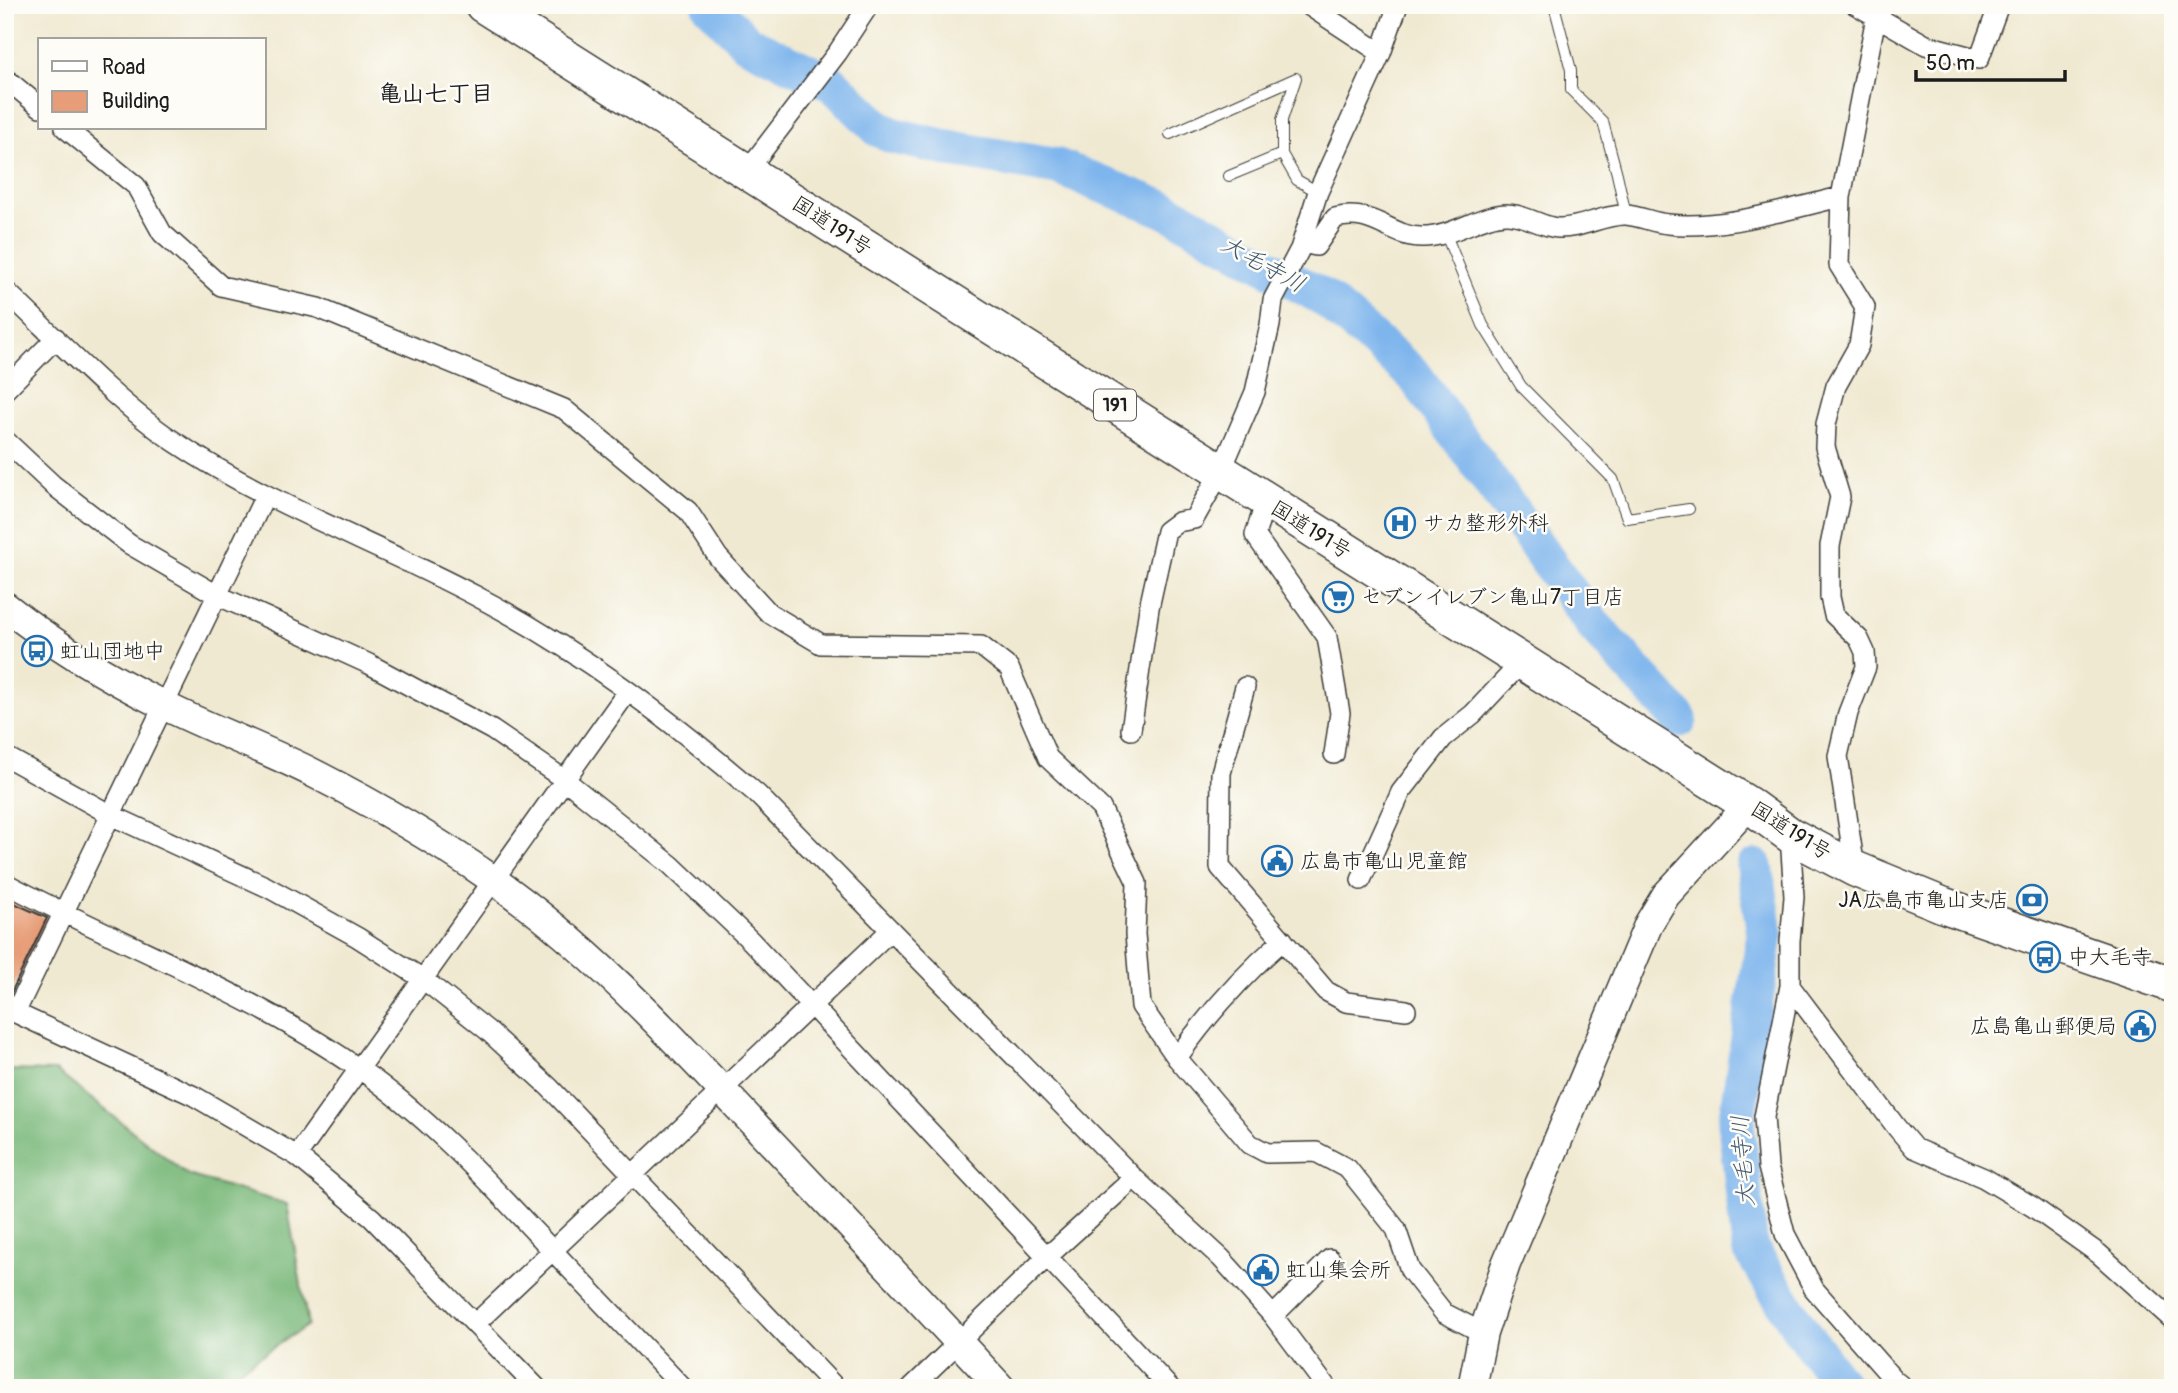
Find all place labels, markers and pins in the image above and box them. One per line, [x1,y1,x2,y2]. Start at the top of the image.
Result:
hospital icon: サカ整形外科 [1383,506,1417,540]
place label: サカ整形外科 [1423,510,1549,537]
supermarket icon: セブンイレブン亀山7丁目店 [1321,580,1355,614]
place label: セブンイレブン亀山7丁目店 [1361,584,1624,611]
bus stop icon: 虹山団地中 [20,634,54,668]
place label: 虹山団地中 [60,638,165,665]
public building icon: 広島市亀山児童館 [1260,844,1294,878]
place label: 広島市亀山児童館 [1300,848,1468,875]
bank icon: JA広島市亀山支店 [2015,883,2049,917]
place label: JA広島市亀山支店 [1838,887,2009,914]
bus stop icon: 中大毛寺 [2028,940,2062,974]
place label: 中大毛寺 [2068,944,2152,971]
public building icon: 広島亀山郵便局 [2123,1009,2157,1043]
place label: 広島亀山郵便局 [1970,1013,2117,1040]
public building icon: 虹山集会所 [1246,1253,1280,1287]
place label: 虹山集会所 [1286,1257,1391,1284]

